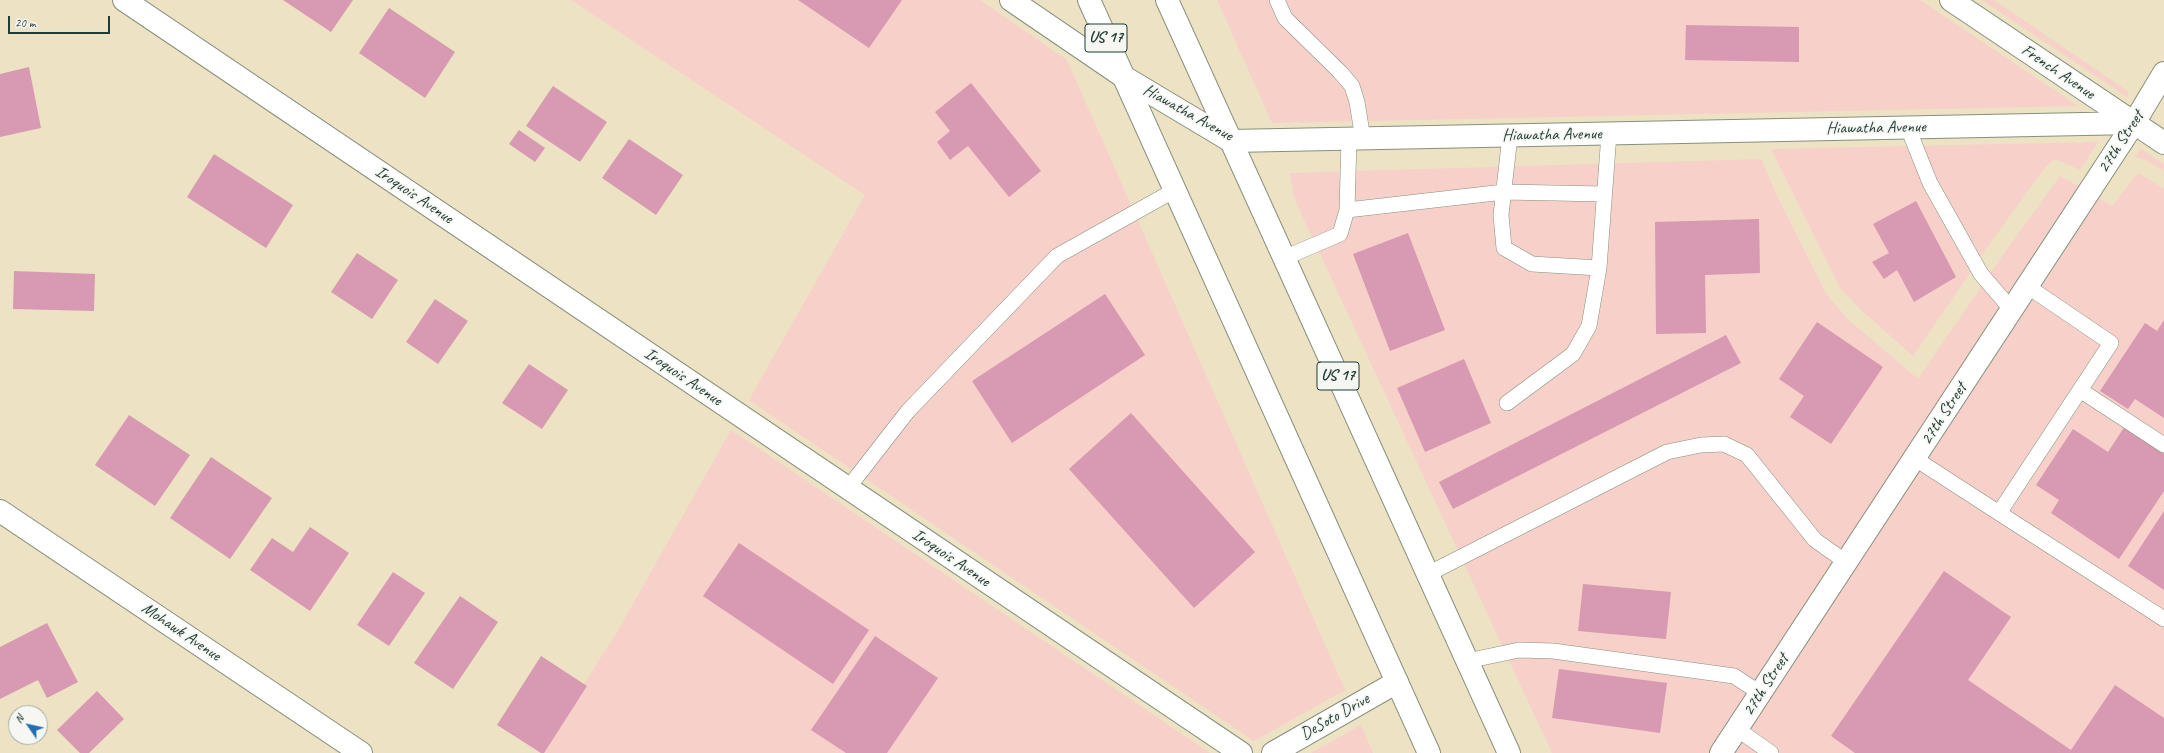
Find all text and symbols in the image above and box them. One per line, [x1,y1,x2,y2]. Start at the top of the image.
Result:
scale bar [10,8,112,34]
text: 20 m [15,15,35,31]
road number: US 17 [1085,24,1127,52]
street label: French Avenue [2017,40,2099,104]
street label: Hiawatha Avenue [1140,80,1236,146]
street label: 27th Street [2093,107,2149,177]
street label: Hiawatha Avenue [1826,117,1926,139]
street label: Hiawatha Avenue [1502,124,1602,146]
street label: Iroquois Avenue [371,161,457,229]
street label: Iroquois Avenue [640,343,726,411]
road number: US 17 [1317,362,1359,390]
street label: 27th Street [1916,379,1972,449]
street label: Iroquois Avenue [908,524,994,592]
street label: Mohawk Avenue [138,598,224,666]
street label: 27th Street [1738,650,1794,720]
street label: DeSoto Drive [1297,689,1373,745]
north arrow [8,705,48,745]
text: N [11,712,27,726]

